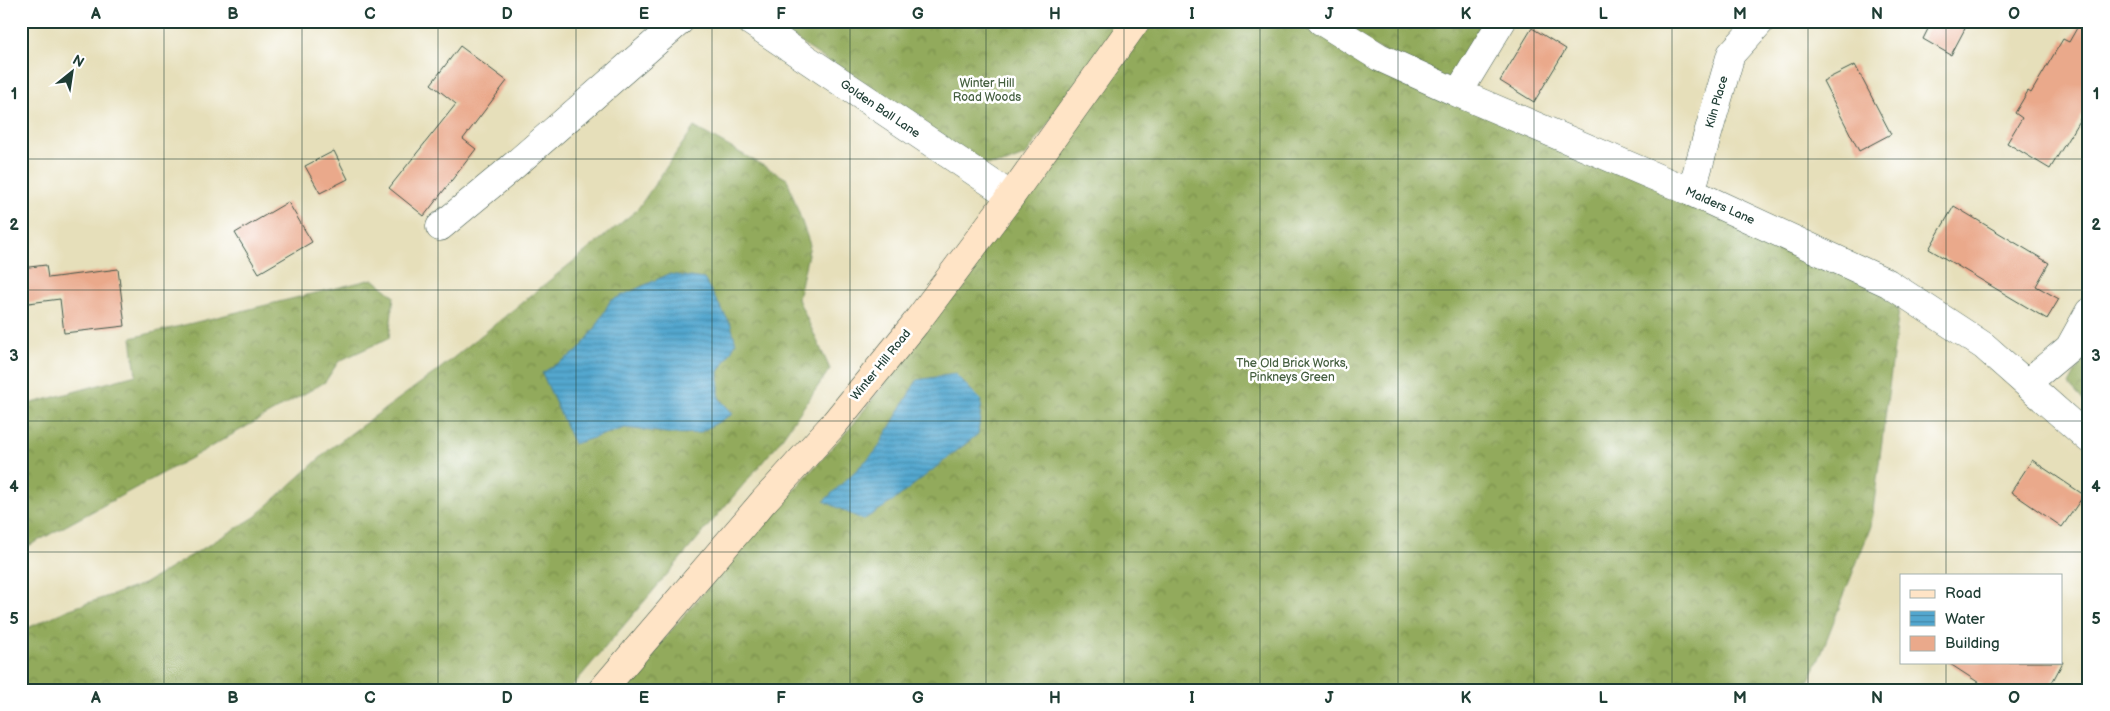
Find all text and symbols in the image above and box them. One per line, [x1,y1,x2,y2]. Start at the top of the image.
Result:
text: A [90,5,101,24]
text: B [227,5,239,24]
text: C [364,5,376,24]
text: D [501,5,513,24]
text: E [639,5,649,24]
text: F [776,5,786,24]
text: G [912,5,924,24]
text: H [1049,5,1061,24]
text: I [1189,5,1195,24]
text: J [1325,5,1334,24]
text: K [1461,5,1472,24]
text: L [1598,5,1608,24]
text: M [1733,5,1747,24]
text: N [1871,5,1883,24]
text: O [2008,5,2020,24]
north arrow [48,48,98,98]
text: N [69,51,87,71]
street label: Kiln Place [1702,74,1732,130]
park label: Winter Hill Road Woods [953,76,1021,105]
street label: Golden Ball Lane [837,77,923,141]
text: 1 [11,85,17,104]
text: 1 [2093,85,2099,104]
street label: Malders Lane [1683,184,1757,228]
text: 2 [9,216,19,235]
text: 2 [2091,216,2101,235]
street label: Winter Hill Road [848,326,914,404]
text: 3 [9,347,19,366]
text: 3 [2091,347,2101,366]
park label: The Old Brick Works, Pinkneys Green [1236,356,1348,385]
text: 4 [9,478,19,497]
text: 4 [2091,478,2101,497]
legend [1900,574,2062,664]
text: Road [1945,584,1981,603]
text: 5 [9,610,19,629]
text: Water [1945,610,1985,629]
text: 5 [2091,610,2101,629]
text: Building [1945,634,2000,653]
text: A [90,689,101,708]
text: B [227,689,239,708]
text: C [364,689,376,708]
text: D [501,689,513,708]
text: E [639,689,649,708]
text: F [776,689,786,708]
text: G [912,689,924,708]
text: H [1049,689,1061,708]
text: I [1189,689,1195,708]
text: J [1325,689,1334,708]
text: K [1461,689,1472,708]
text: L [1598,689,1608,708]
text: M [1733,689,1747,708]
text: N [1871,689,1883,708]
text: O [2008,689,2020,708]

